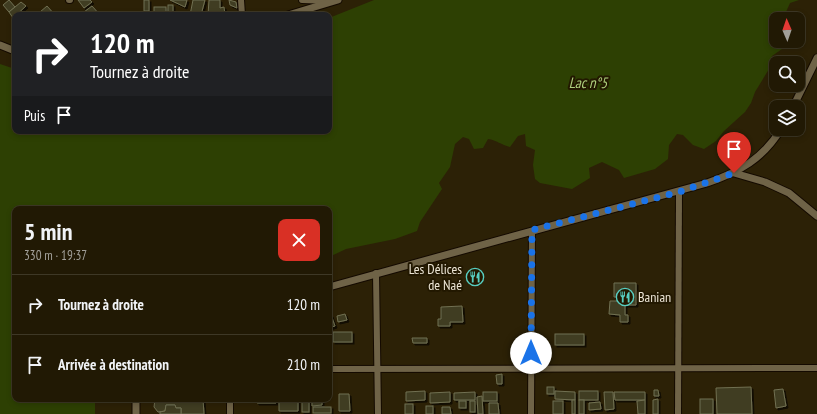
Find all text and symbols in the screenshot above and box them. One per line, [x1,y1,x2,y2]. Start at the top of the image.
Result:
north arrow [769,12,805,48]
map controls [769,12,805,136]
text: 120 m [90,24,154,61]
icon: right [24,28,76,80]
button: search [769,56,805,92]
text: Tournez à droite [90,60,189,83]
water label: Lac n°5 [569,73,609,92]
button: layers [769,100,805,136]
icon: arrive [53,104,75,126]
text: Puis [24,106,45,125]
pin [717,132,751,173]
icon: arrive [723,138,745,160]
text: 5 min [24,216,72,247]
button: close [278,219,320,261]
text: 330 m · 19:37 [24,247,87,264]
place label: Les Délices de Naé [409,260,462,294]
restaurant icon: Les Délices de Naé [465,267,485,287]
restaurant icon: Banian [615,287,635,307]
place label: Banian [638,288,671,306]
icon: right [24,294,46,316]
text: Tournez à droite [58,295,144,314]
text: 120 m [287,295,320,314]
position arrow [510,332,552,374]
icon: arrive [24,354,46,376]
text: Arrivée à destination [58,355,169,374]
text: 210 m [287,355,320,374]

